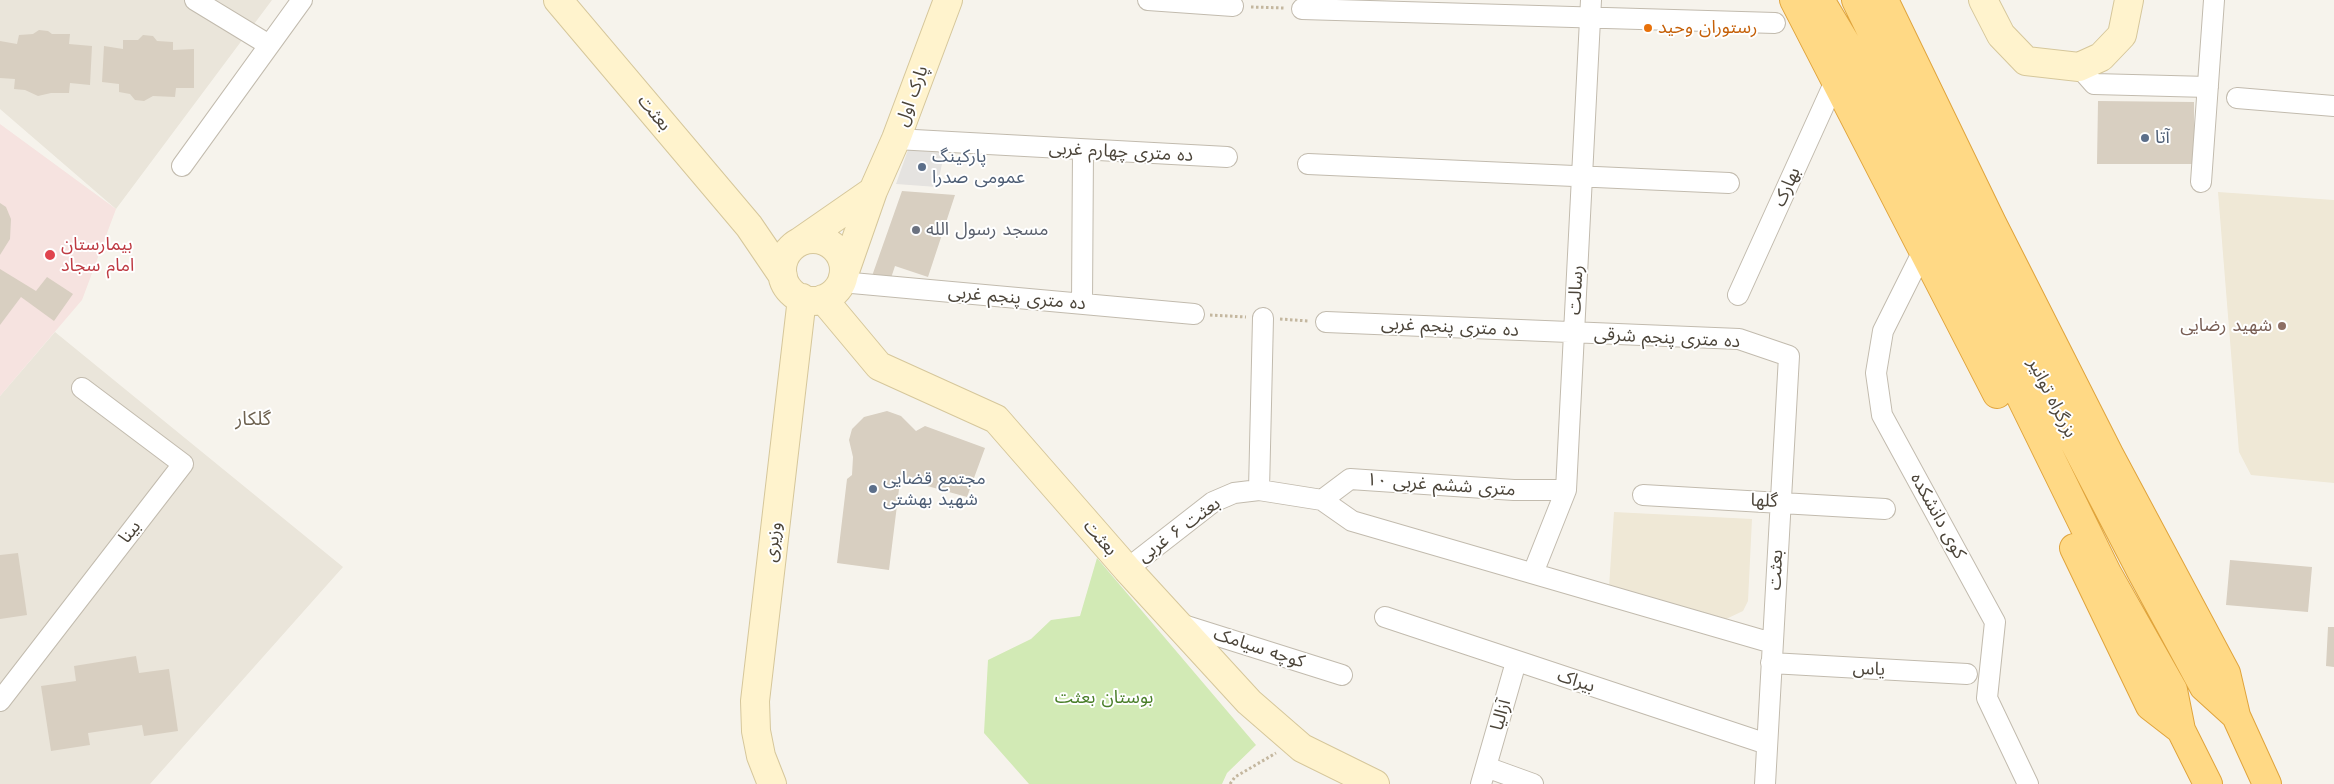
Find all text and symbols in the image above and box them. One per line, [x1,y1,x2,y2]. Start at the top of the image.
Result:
place label: رستوران وحید [1658,17,1757,39]
marker: رستوران وحید [1642,22,1654,34]
street label: پارک اول [891,63,933,129]
street label: بعثت [633,91,675,135]
place label: آتا [2155,127,2170,149]
marker: آتا [2139,132,2151,144]
street label: ده متری چهارم غربی [1048,137,1194,167]
place label: پارکینگ عمومی صدرا [932,146,1025,188]
marker: پارکینگ عمومی صدرا [916,161,928,173]
street label: بهارک [1769,164,1805,210]
place label: مسجد رسول الله [926,219,1048,241]
marker: مسجد رسول الله [910,224,922,236]
place label: بیمارستان امام سجاد [61,234,134,276]
marker: بیمارستان امام سجاد [43,248,57,262]
street label: رسالت [1564,265,1588,315]
street label: ده متری پنجم غربی [947,281,1087,315]
street label: ده متری پنجم غربی [1380,313,1520,341]
place label: شهید رضایی [2180,315,2272,337]
marker: شهید رضایی [2276,320,2288,332]
street label: ده متری پنجم شرقی [1593,323,1741,353]
street label: بزرگراه توانیر [2023,355,2081,441]
district label: گلکار [235,408,271,430]
place label: مجتمع قضایی شهید بهشتی [883,468,986,510]
street label: ۱۰ متری ششم غربی [1366,469,1516,501]
street label: کوی دانشکده [1906,469,1970,563]
marker: مجتمع قضایی شهید بهشتی [867,483,879,495]
street label: گلها [1750,490,1778,512]
street label: بعثت ۶ غربی [1133,493,1225,567]
street label: بینا [114,516,146,548]
street label: بعثت [1079,516,1121,560]
street label: وزیری [760,521,786,563]
street label: بعثت [1764,549,1788,591]
street label: کوچه سیامک [1211,623,1307,673]
street label: یاس [1852,657,1886,681]
street label: بیراک [1554,665,1598,697]
park label: بوستان بعثت [1055,687,1153,709]
street label: آزالیا [1486,697,1516,733]

